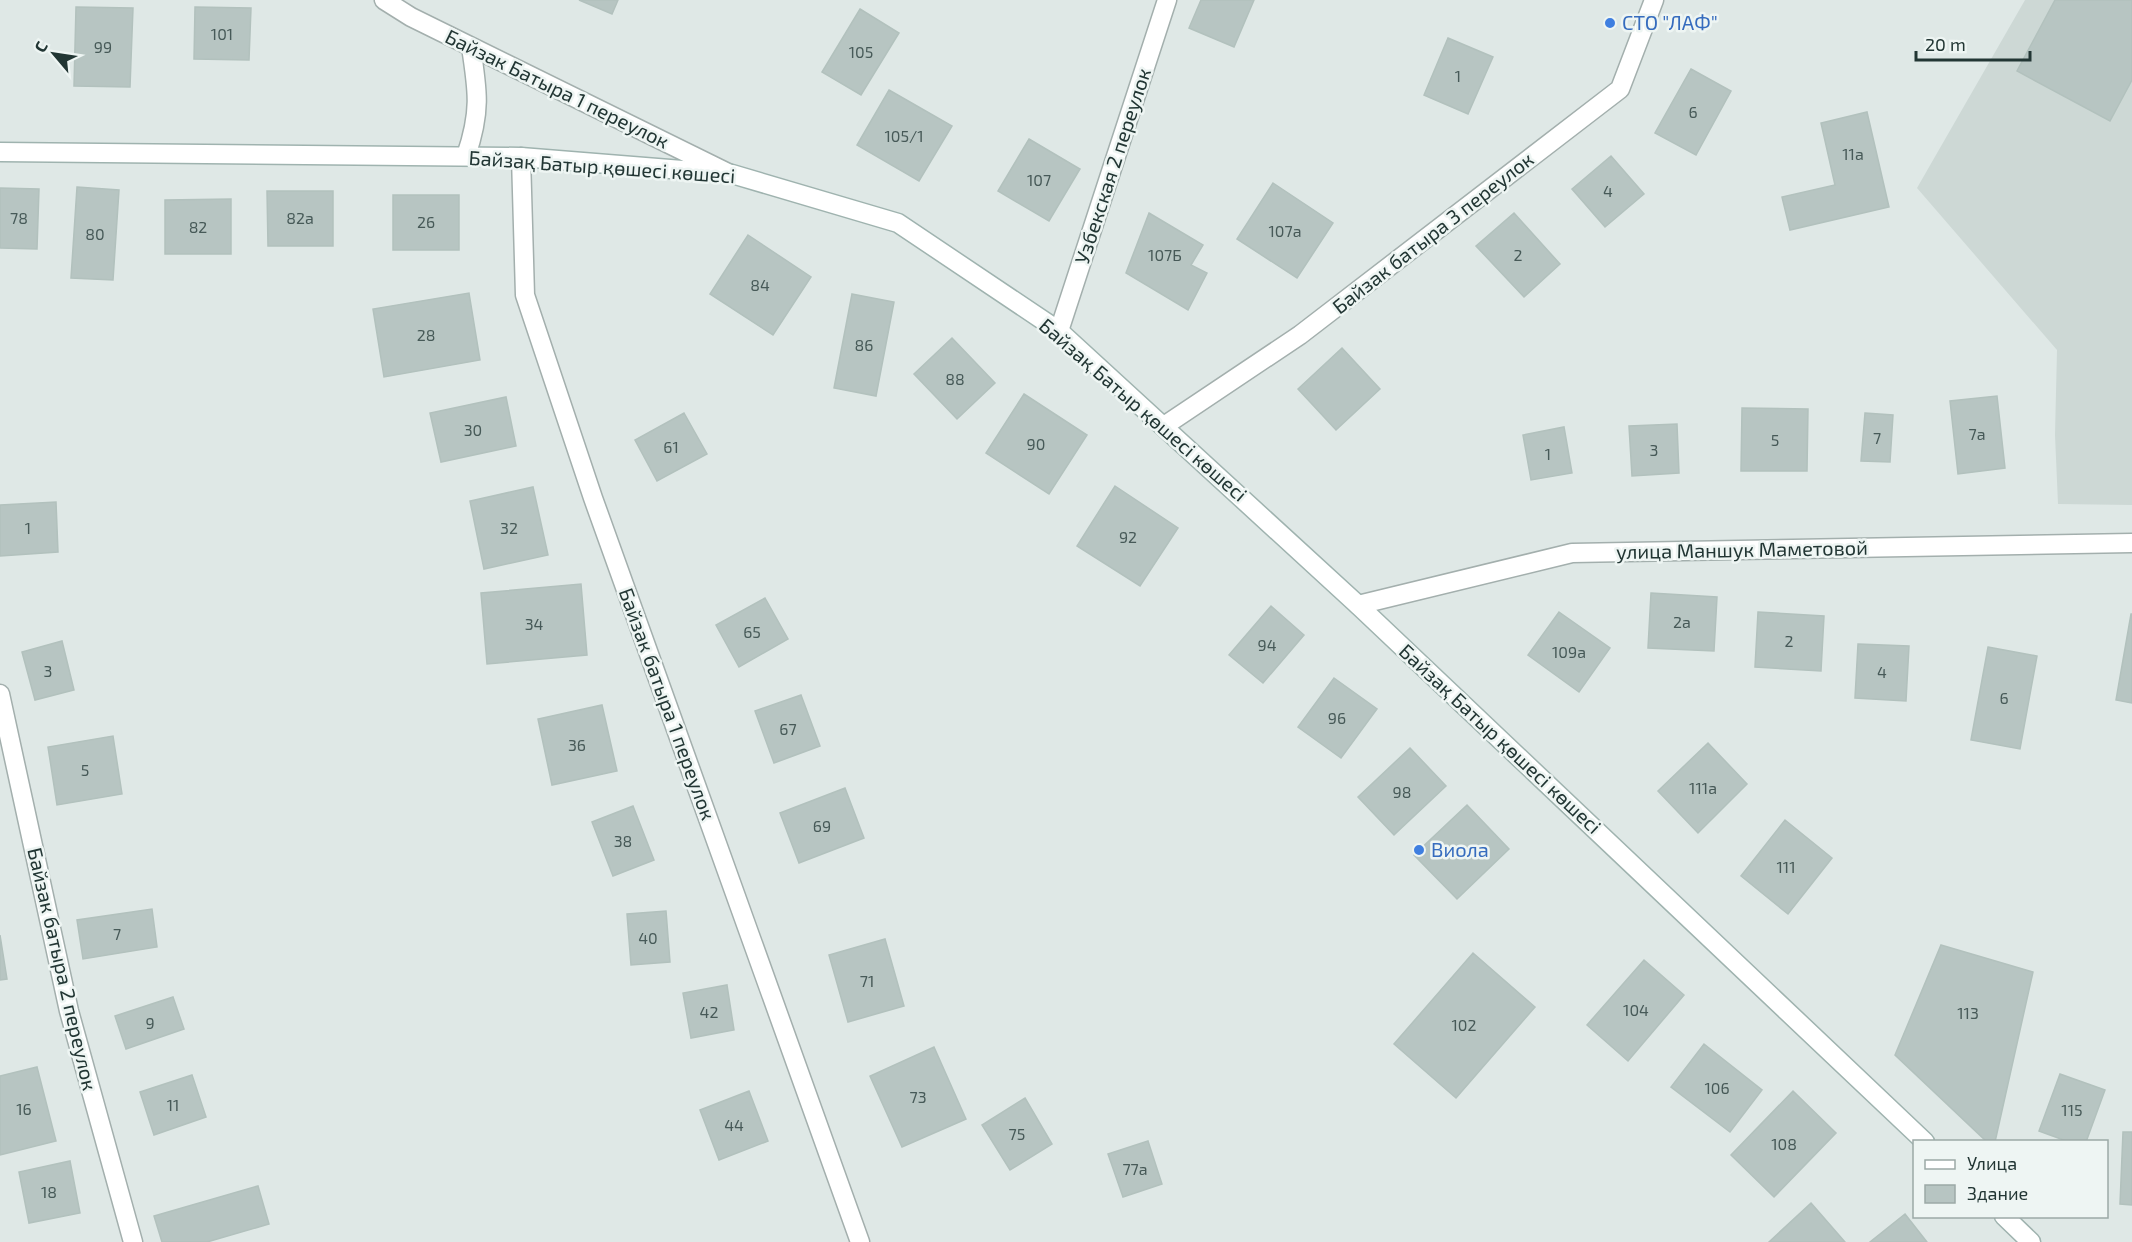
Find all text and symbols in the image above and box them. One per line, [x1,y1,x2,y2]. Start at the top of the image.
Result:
place label: СТО "ЛАФ" [1622,10,1718,34]
marker: СТО "ЛАФ" [1603,16,1617,30]
street label: Байзак Батыра 1 переулок [441,23,673,154]
north arrow [24,24,84,84]
house number: 101 [211,24,233,43]
scale bar [1916,24,2030,62]
text: 20 m [1925,33,1966,55]
house number: 99 [94,37,112,56]
text: С [30,38,51,55]
house number: 105 [849,42,873,61]
street label: Узбекская 2 переулок [1069,65,1156,267]
house number: 1 [1455,66,1461,85]
house number: 6 [1688,102,1698,121]
house number: 105/1 [884,126,924,145]
house number: 11а [1842,144,1864,163]
street label: Байзақ Батыр қөшесі көшесі [468,145,736,187]
street label: Байзак батыра 3 переулок [1327,146,1538,319]
house number: 107 [1027,170,1051,189]
house number: 4 [1603,181,1613,200]
house number: 78 [10,208,28,227]
house number: 82а [286,208,314,227]
house number: 26 [417,212,435,231]
house number: 82 [189,217,207,236]
house number: 107а [1268,221,1302,240]
house number: 80 [85,224,105,243]
house number: 107Б [1148,245,1182,264]
house number: 2 [1514,245,1523,264]
house number: 84 [750,275,770,294]
street label: Байзақ Батыр қөшесі көшесі [1035,313,1252,506]
house number: 28 [417,325,435,344]
house number: 86 [855,335,873,354]
house number: 88 [945,369,965,388]
house number: 30 [464,420,482,439]
house number: 7а [1968,424,1986,443]
house number: 7 [1873,428,1881,447]
house number: 5 [1771,430,1779,449]
house number: 90 [1027,434,1045,453]
house number: 61 [663,437,679,456]
house number: 3 [1650,440,1658,459]
house number: 1 [1545,444,1551,463]
house number: 1 [25,518,31,537]
house number: 32 [500,518,518,537]
house number: 92 [1119,527,1137,546]
street label: улица Маншук Маметовой [1616,535,1868,564]
street label: Байзак батыра 1 переулок [614,584,721,824]
house number: 2а [1673,612,1691,631]
house number: 34 [525,614,544,633]
house number: 65 [743,622,761,641]
house number: 2 [1785,631,1794,650]
house number: 94 [1258,635,1277,654]
street label: Байзақ Батыр қөшесі көшесі [1395,638,1607,838]
house number: 109а [1552,642,1586,661]
house number: 3 [44,661,52,680]
house number: 4 [1877,662,1887,681]
house number: 6 [1999,688,2009,707]
house number: 96 [1328,708,1346,727]
house number: 67 [779,719,797,738]
house number: 36 [568,735,586,754]
house number: 5 [81,760,89,779]
house number: 111а [1689,778,1717,797]
house number: 98 [1393,782,1411,801]
house number: 69 [813,816,831,835]
house number: 38 [614,831,632,850]
place label: Виола [1431,837,1489,861]
marker: Виола [1412,843,1426,857]
street label: Байзак батыра 2 переулок [22,845,103,1093]
house number: 111 [1776,857,1796,876]
house number: 7 [113,924,121,943]
house number: 40 [638,928,658,947]
house number: 71 [860,971,874,990]
house number: 104 [1623,1000,1649,1019]
house number: 42 [700,1002,718,1021]
house number: 113 [1957,1003,1979,1022]
house number: 9 [145,1013,155,1032]
house number: 102 [1451,1015,1477,1034]
house number: 106 [1704,1078,1730,1097]
house number: 73 [909,1087,927,1106]
house number: 11 [167,1095,179,1114]
house number: 16 [16,1099,32,1118]
house number: 115 [2061,1100,2083,1119]
house number: 44 [724,1115,744,1134]
house number: 75 [1009,1124,1025,1143]
house number: 108 [1771,1134,1797,1153]
legend [1913,1140,2108,1218]
text: Улица [1967,1152,2017,1174]
house number: 77а [1122,1159,1148,1178]
house number: 18 [41,1182,57,1201]
text: Здание [1967,1182,2028,1204]

